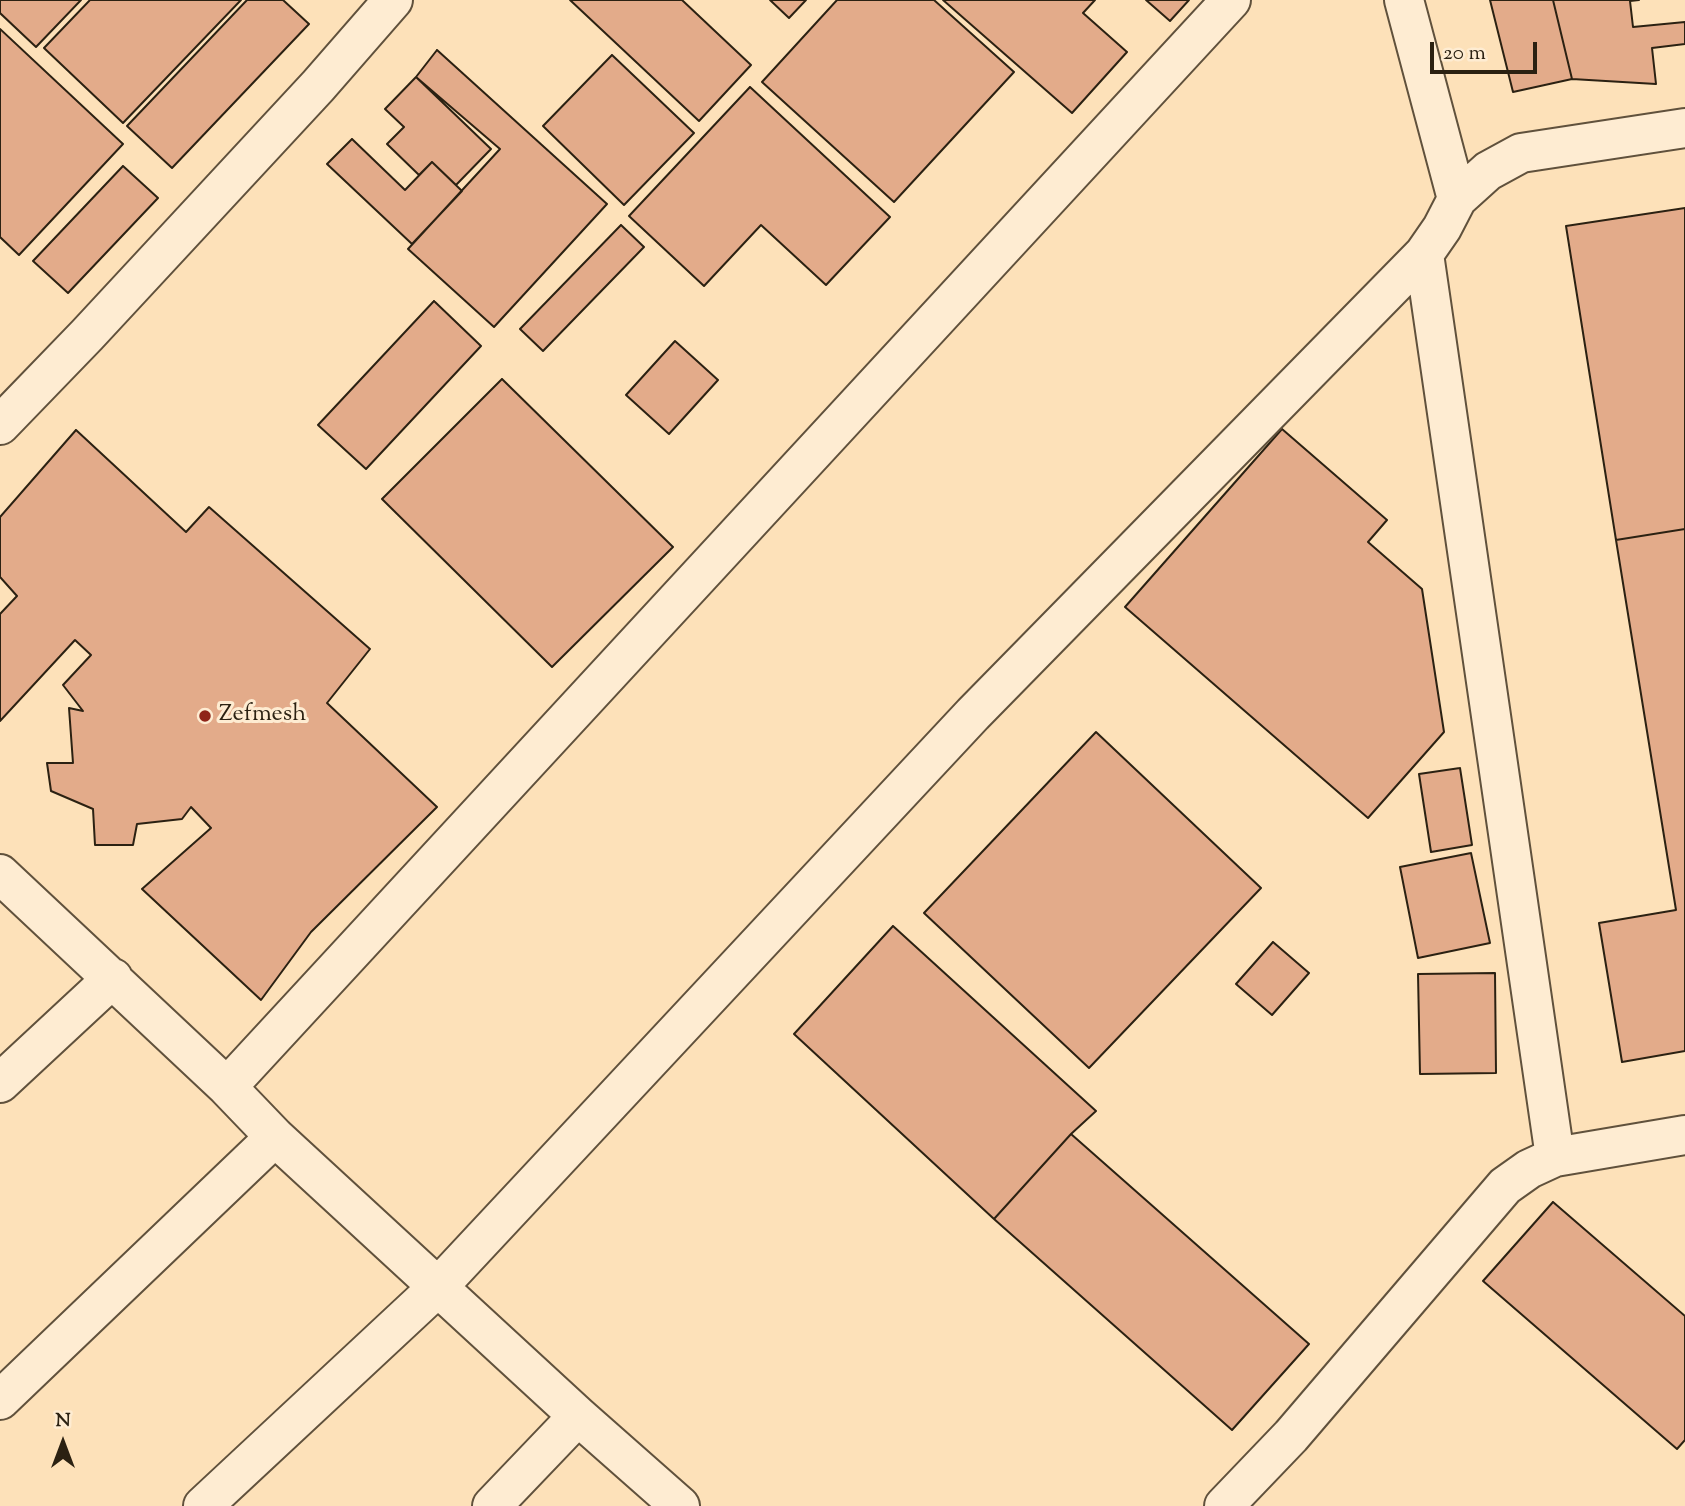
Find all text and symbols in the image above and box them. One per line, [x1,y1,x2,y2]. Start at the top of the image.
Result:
scale bar [1433,28,1540,72]
text: 20 m [1443,39,1486,69]
place label: Zefmesh [219,702,306,730]
marker: Zefmesh [197,708,213,724]
north arrow [28,1408,98,1478]
text: N [55,1408,71,1435]

